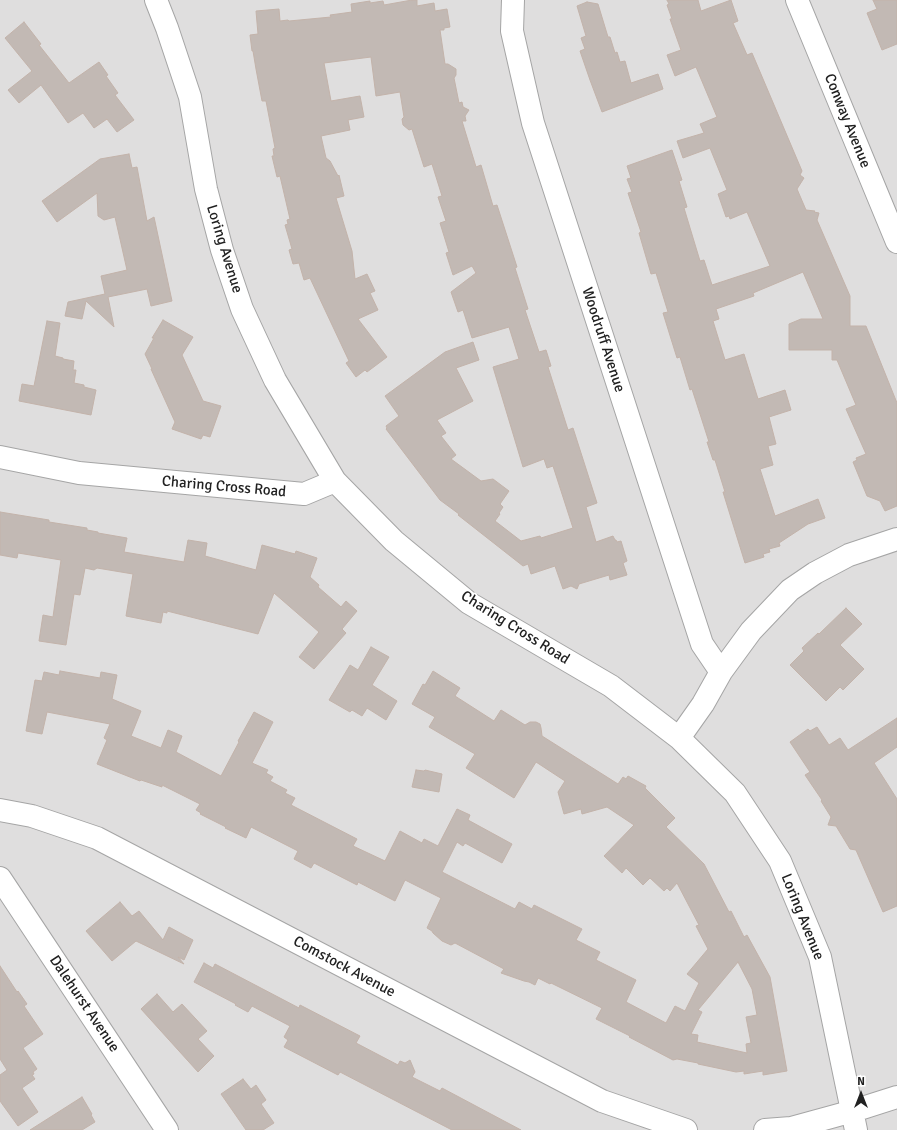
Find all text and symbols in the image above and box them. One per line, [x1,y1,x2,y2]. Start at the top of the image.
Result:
street label: Conway Avenue [820,71,874,171]
street label: Loring Avenue [202,203,246,295]
street label: Woodruff Avenue [578,285,628,395]
street label: Charing Cross Road [161,473,287,501]
street label: Charing Cross Road [457,587,573,669]
street label: Loring Avenue [777,871,827,963]
street label: Comstock Avenue [290,933,398,1001]
street label: Dalehurst Avenue [45,952,123,1056]
north arrow [841,1074,881,1114]
text: N [857,1075,865,1088]

